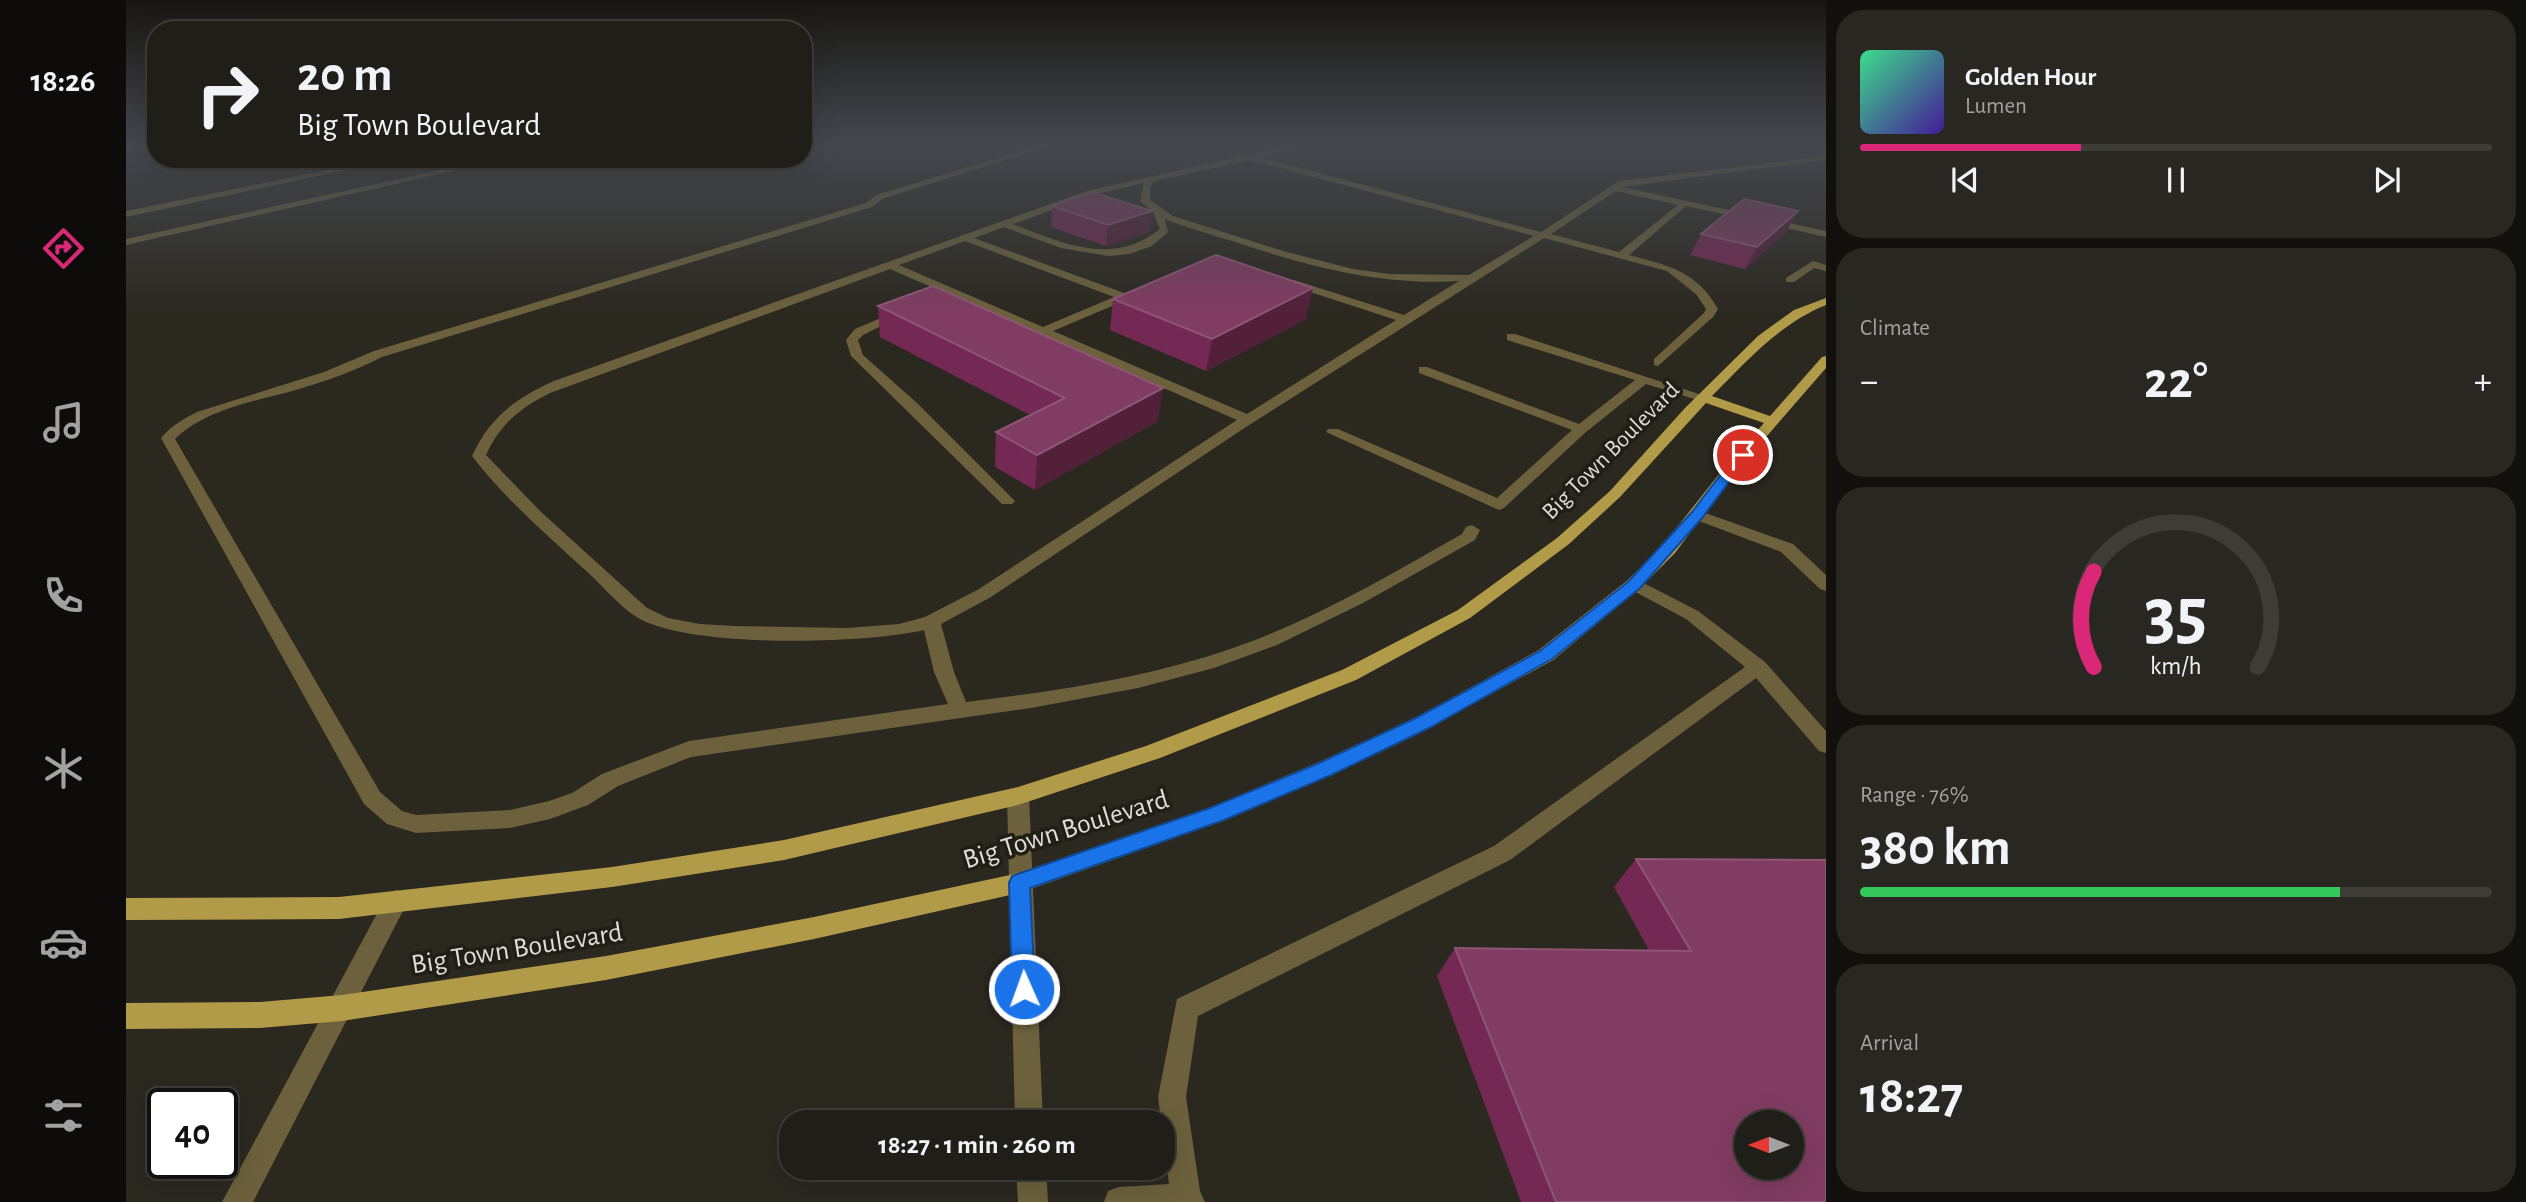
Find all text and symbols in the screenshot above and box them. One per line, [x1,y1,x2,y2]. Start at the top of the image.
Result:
icon: right [182,49,273,140]
text: 20 m [297,51,393,100]
text: Golden Hour [1965,64,2096,90]
text: 18:26 [30,65,96,97]
text: Lumen [1965,95,2027,118]
text: Big Town Boulevard [297,109,541,141]
icon: previous [1946,161,1984,199]
icon: pause [2157,161,2195,199]
icon: next [2368,161,2406,199]
icon: directions [39,224,88,273]
text: Climate [1860,317,1930,340]
text: 22° [2144,355,2208,407]
text: − [1860,363,1878,401]
text: + [2474,363,2492,401]
street label: Big Town Boulevard [1538,378,1684,524]
icon: music [39,398,88,447]
pin [1713,425,1773,485]
icon: arrive [1724,436,1762,474]
icon: phone [39,571,88,620]
text: 35 [2145,579,2207,652]
text: km/h [2150,654,2202,679]
icon: climate [39,744,88,793]
text: Range · 76% [1860,784,1969,807]
street label: Big Town Boulevard [960,785,1172,875]
text: 380 km [1860,822,2011,874]
icon: car [39,918,88,967]
street label: Big Town Boulevard [409,918,625,980]
position arrow [987,952,1061,1026]
text: Arrival [1860,1032,1919,1055]
text: 18:27 [1860,1070,1963,1122]
speed limit sign: 40 [147,1088,238,1179]
icon: filters [39,1091,88,1140]
north arrow [1734,1110,1804,1180]
map controls [1734,1110,1804,1180]
text: 18:27 · 1 min · 260 m [878,1132,1076,1158]

